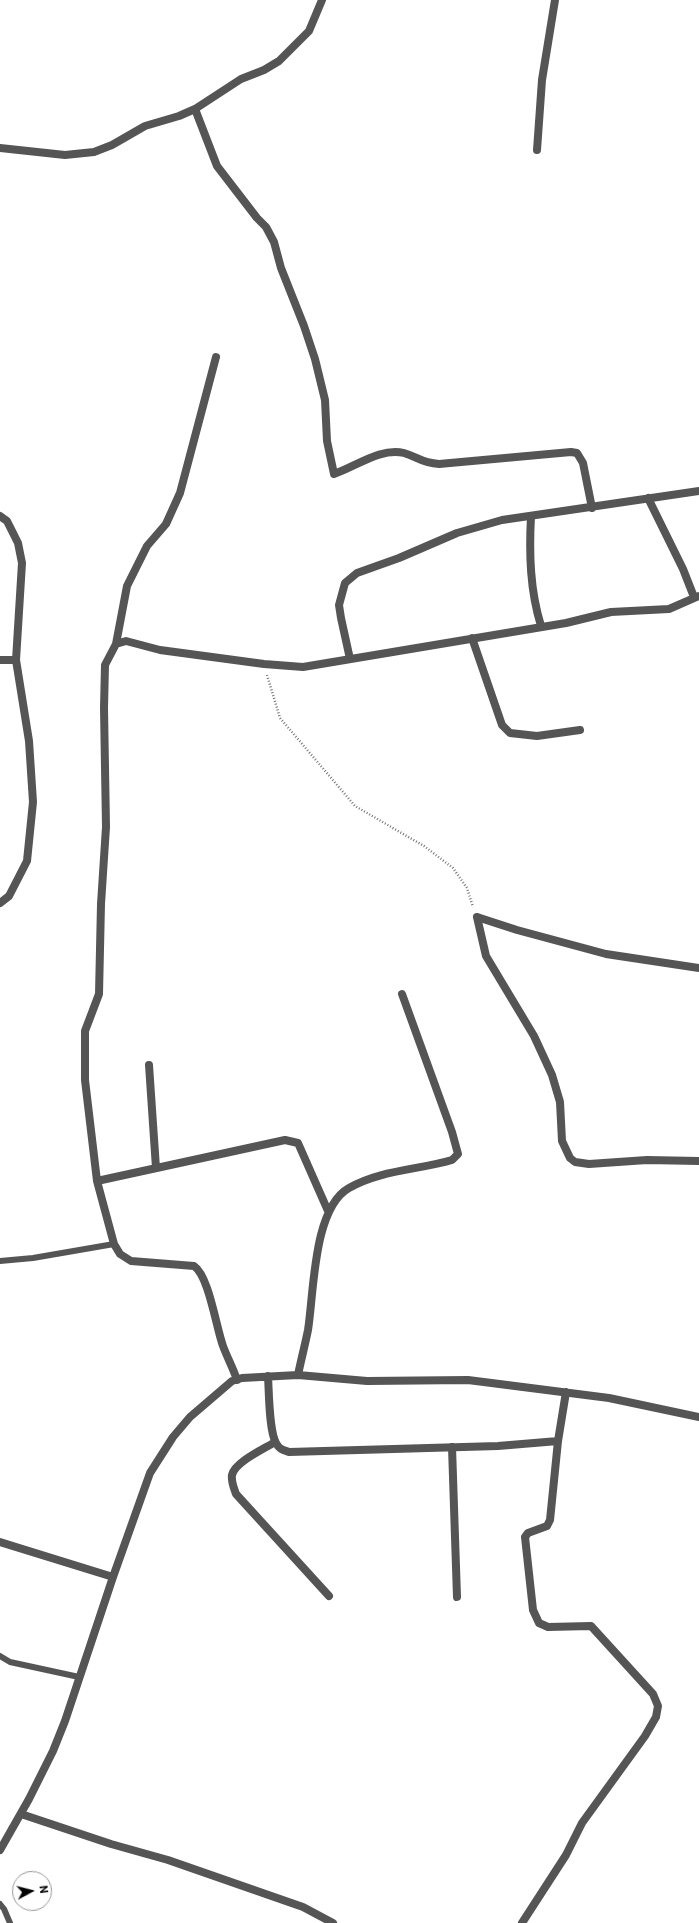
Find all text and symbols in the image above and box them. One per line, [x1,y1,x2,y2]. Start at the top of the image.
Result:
north arrow [12,1871,52,1911]
text: N [36,1885,50,1894]

